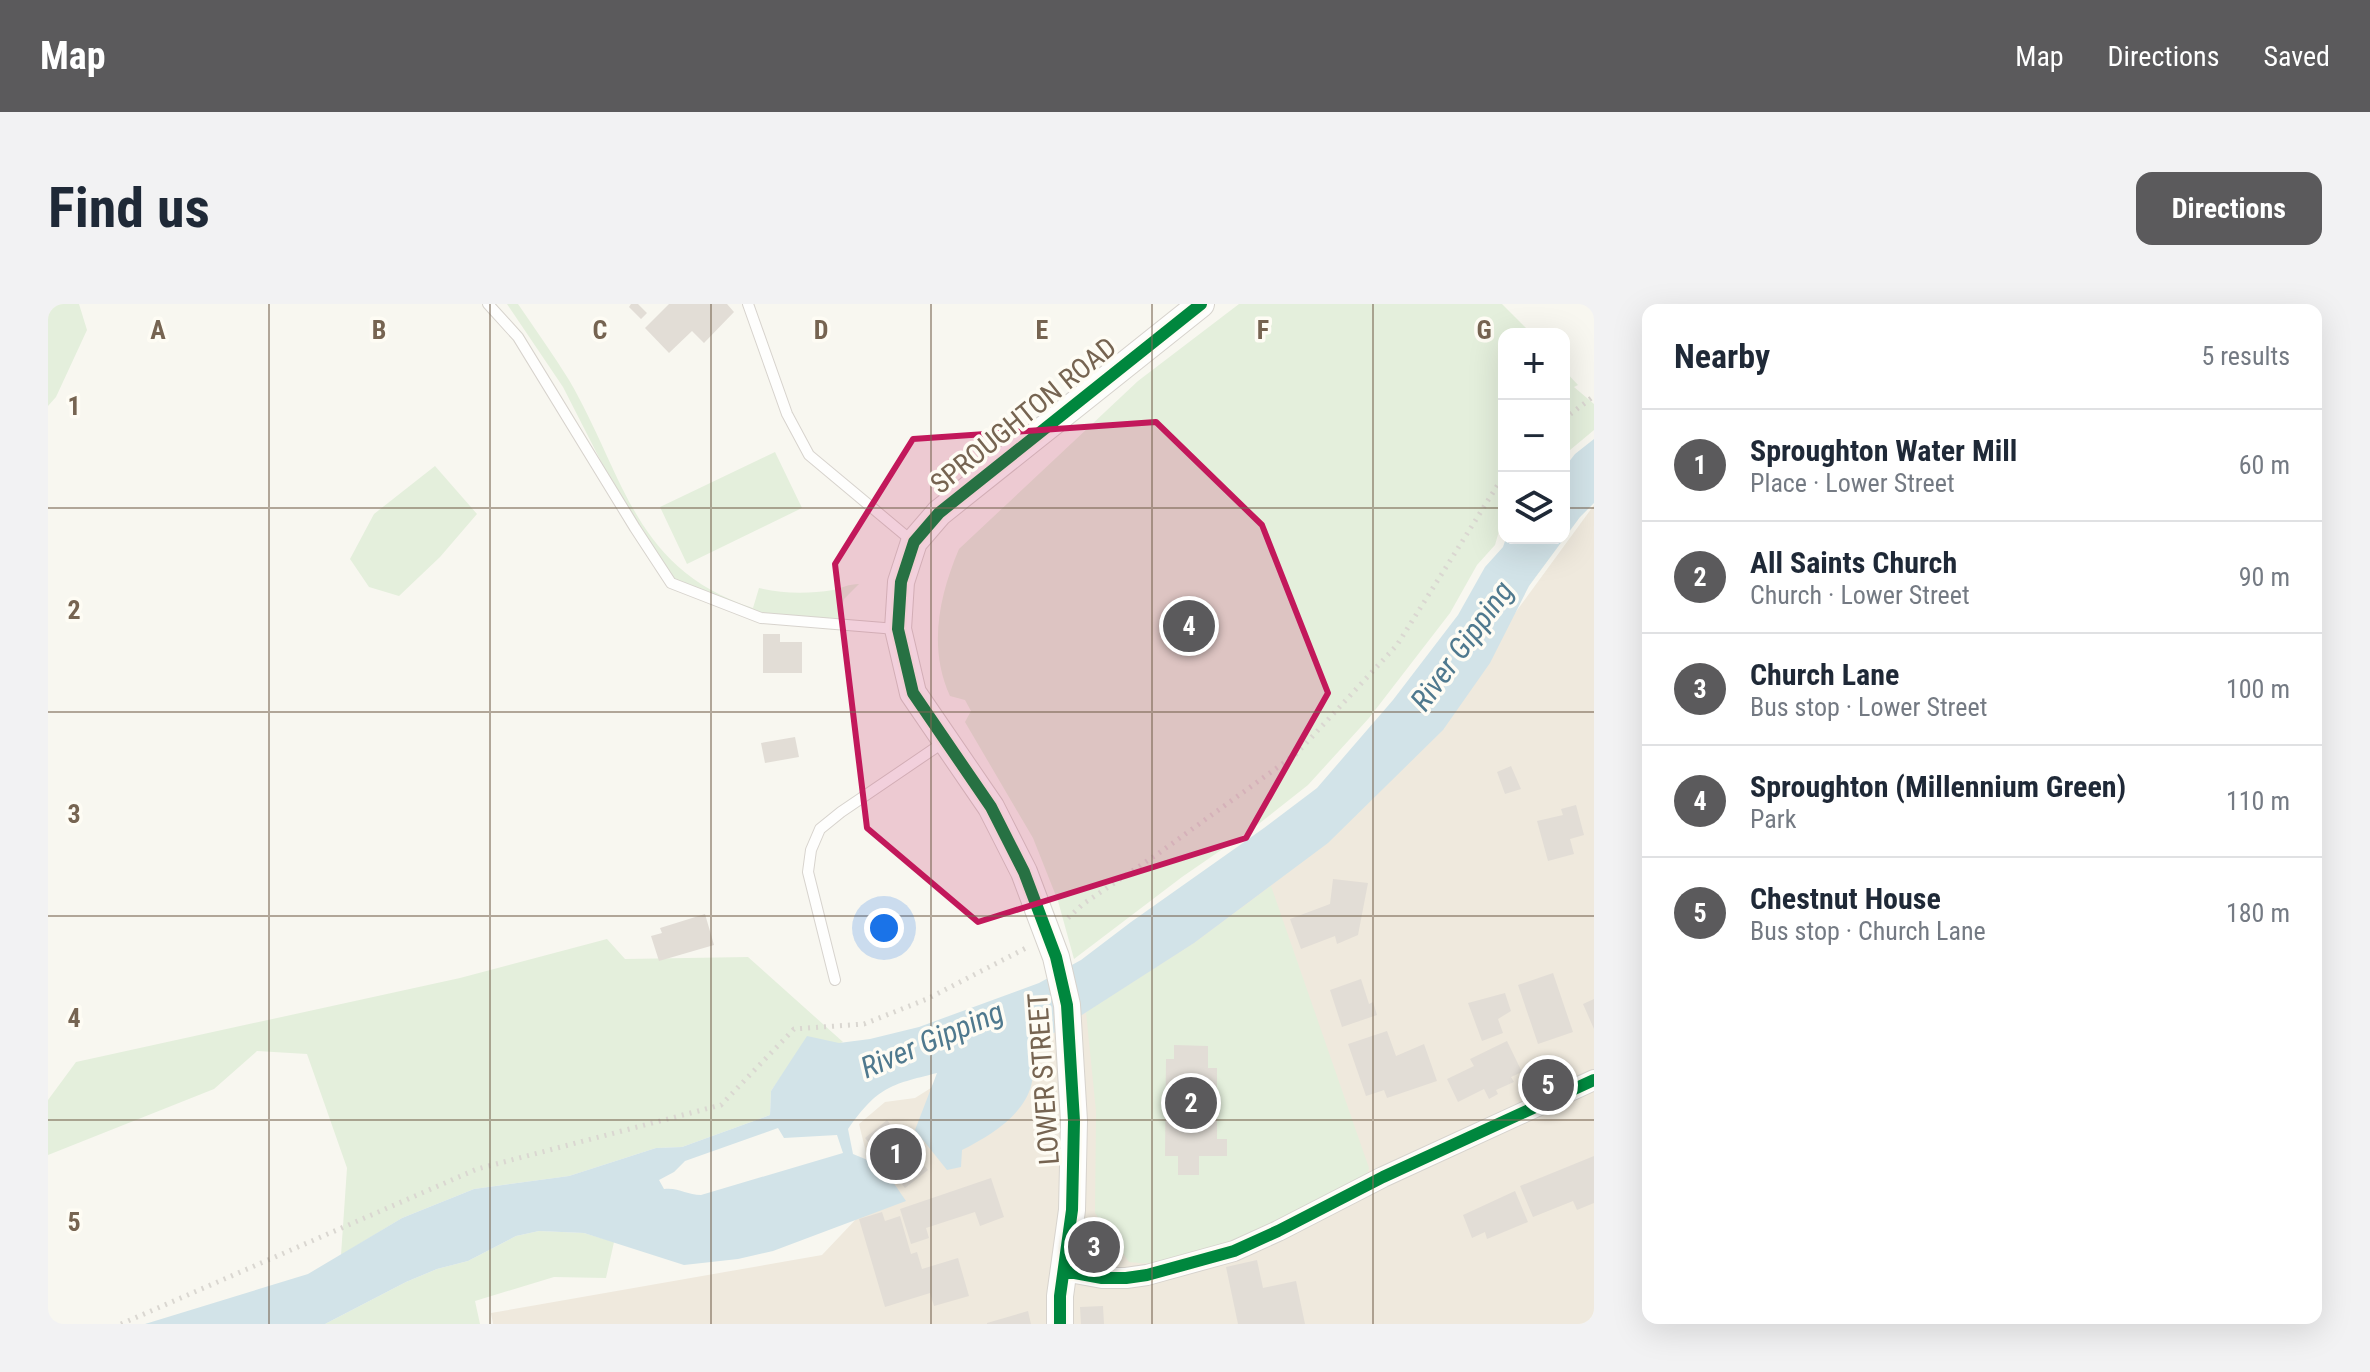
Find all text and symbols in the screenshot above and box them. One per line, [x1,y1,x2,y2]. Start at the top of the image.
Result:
text: Map [40,34,106,78]
text: Map [2015,40,2064,73]
text: Directions [2108,40,2219,73]
text: Saved [2263,40,2330,73]
button: Directions [2136,172,2322,245]
text: Find us [48,175,210,241]
text: A [150,315,166,345]
text: B [372,315,386,345]
text: C [593,315,608,345]
text: D [814,315,828,345]
text: E [1036,315,1049,345]
text: F [1257,315,1269,345]
text: G [1476,315,1492,345]
map controls [1498,328,1570,544]
button: + [1498,328,1570,400]
street label: SPROUGHTON ROAD [924,330,1123,500]
text: Nearby [1674,336,1770,376]
text: 5 results [2201,341,2290,371]
text: 1 [67,391,81,421]
button: − [1498,400,1570,472]
text: Sproughton Water Mill [1750,433,2017,468]
text: 1 [1693,450,1707,480]
text: 60 m [2239,450,2290,480]
text: Place · Lower Street [1750,468,1955,498]
button: layers [1498,472,1570,544]
text: All Saints Church [1750,545,1957,580]
text: 2 [1693,562,1707,592]
text: 90 m [2239,562,2290,592]
water label: River Gipping [1403,574,1520,717]
text: Church · Lower Street [1750,580,1970,610]
text: 2 [67,595,81,625]
pin: 4 [1163,596,1215,656]
text: Church Lane [1750,657,1899,692]
text: 3 [1693,674,1707,704]
text: 100 m [2226,674,2290,704]
text: Bus stop · Lower Street [1750,692,1987,722]
text: Sproughton (Millennium Green) [1750,769,2126,804]
text: 4 [1693,786,1707,816]
text: 110 m [2226,786,2290,816]
text: 3 [67,799,81,829]
text: Park [1750,804,1796,834]
text: Chestnut House [1750,881,1941,916]
text: 5 [1693,898,1707,928]
text: 180 m [2226,898,2290,928]
your location [864,908,904,948]
text: Bus stop · Church Lane [1750,916,1986,946]
street label: LOWER STREET [1021,992,1066,1166]
water label: River Gipping [855,994,1008,1085]
text: 4 [67,1003,81,1033]
pin: 5 [1522,1055,1574,1115]
pin: 2 [1165,1073,1217,1133]
pin: 1 [870,1124,922,1184]
text: 5 [67,1207,81,1237]
pin: 3 [1068,1217,1120,1277]

